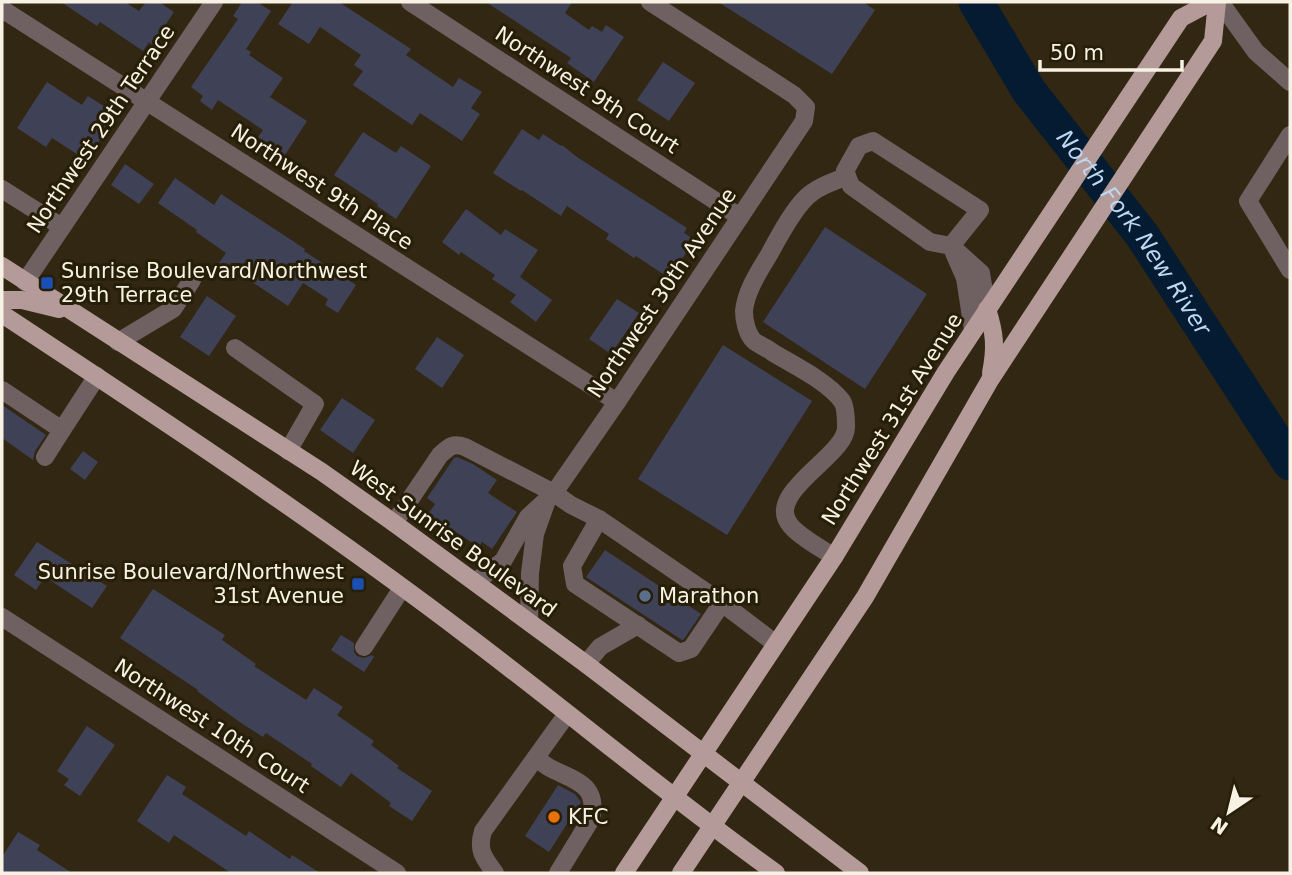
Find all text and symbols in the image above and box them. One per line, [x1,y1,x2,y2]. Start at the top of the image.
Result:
street label: Northwest 29th Terrace [22,20,180,238]
street label: Northwest 9th Court [491,22,683,158]
scale bar [1040,28,1182,72]
text: 50 m [1050,41,1104,65]
street label: Northwest 9th Place [227,119,417,255]
water label: North Fork New River [1052,125,1217,341]
street label: Northwest 30th Avenue [583,184,741,402]
place label: Sunrise Boulevard/Northwest 29th Terrace [61,259,367,307]
marker: Sunrise Boulevard/Northwest 29th Terrace [39,275,55,291]
street label: Northwest 31st Avenue [817,309,967,529]
street label: West Sunrise Boulevard [345,456,561,622]
place label: Sunrise Boulevard/Northwest 31st Avenue [38,560,344,608]
marker: Sunrise Boulevard/Northwest 31st Avenue [350,576,366,592]
place label: Marathon [659,584,759,608]
marker: Marathon [637,588,653,604]
street label: Northwest 10th Court [110,654,314,798]
north arrow [1194,777,1264,847]
place label: KFC [568,805,609,829]
marker: KFC [546,809,562,825]
text: N [1206,812,1232,839]

